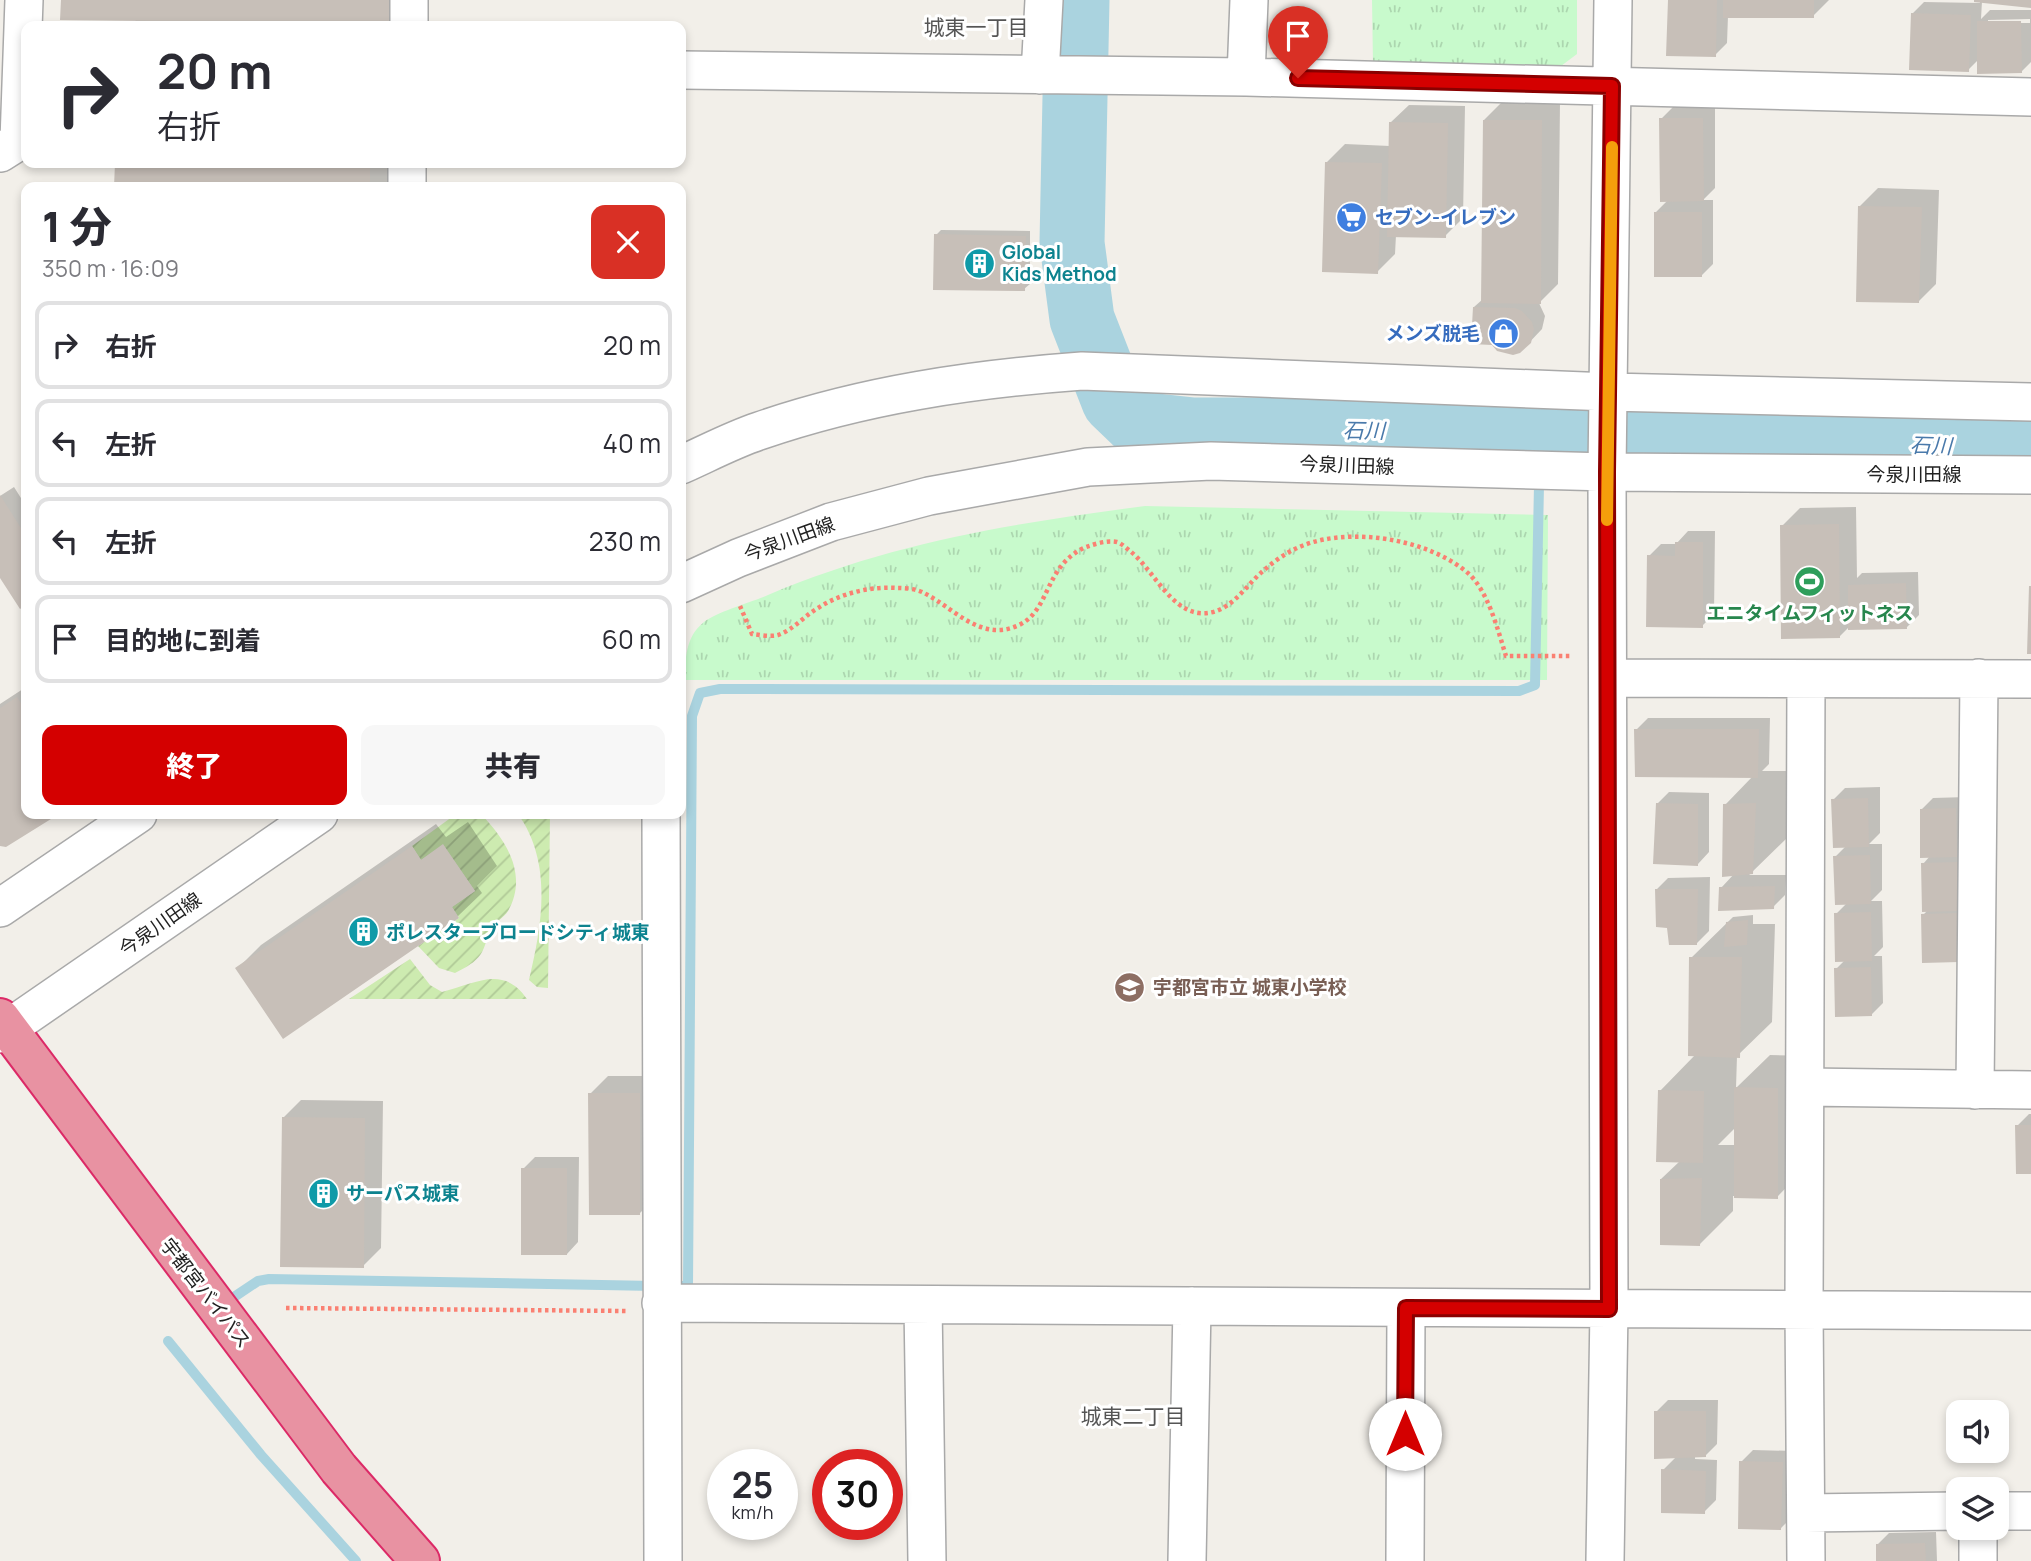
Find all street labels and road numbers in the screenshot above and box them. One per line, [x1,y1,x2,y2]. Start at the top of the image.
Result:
street label: 今泉川田線 [1299,450,1395,480]
street label: 今泉川田線 [1866,461,1962,487]
street label: 今泉川田線 [740,511,838,567]
street label: 今泉川田線 [114,886,206,962]
street label: 宇都宮バイパス [155,1233,257,1353]

